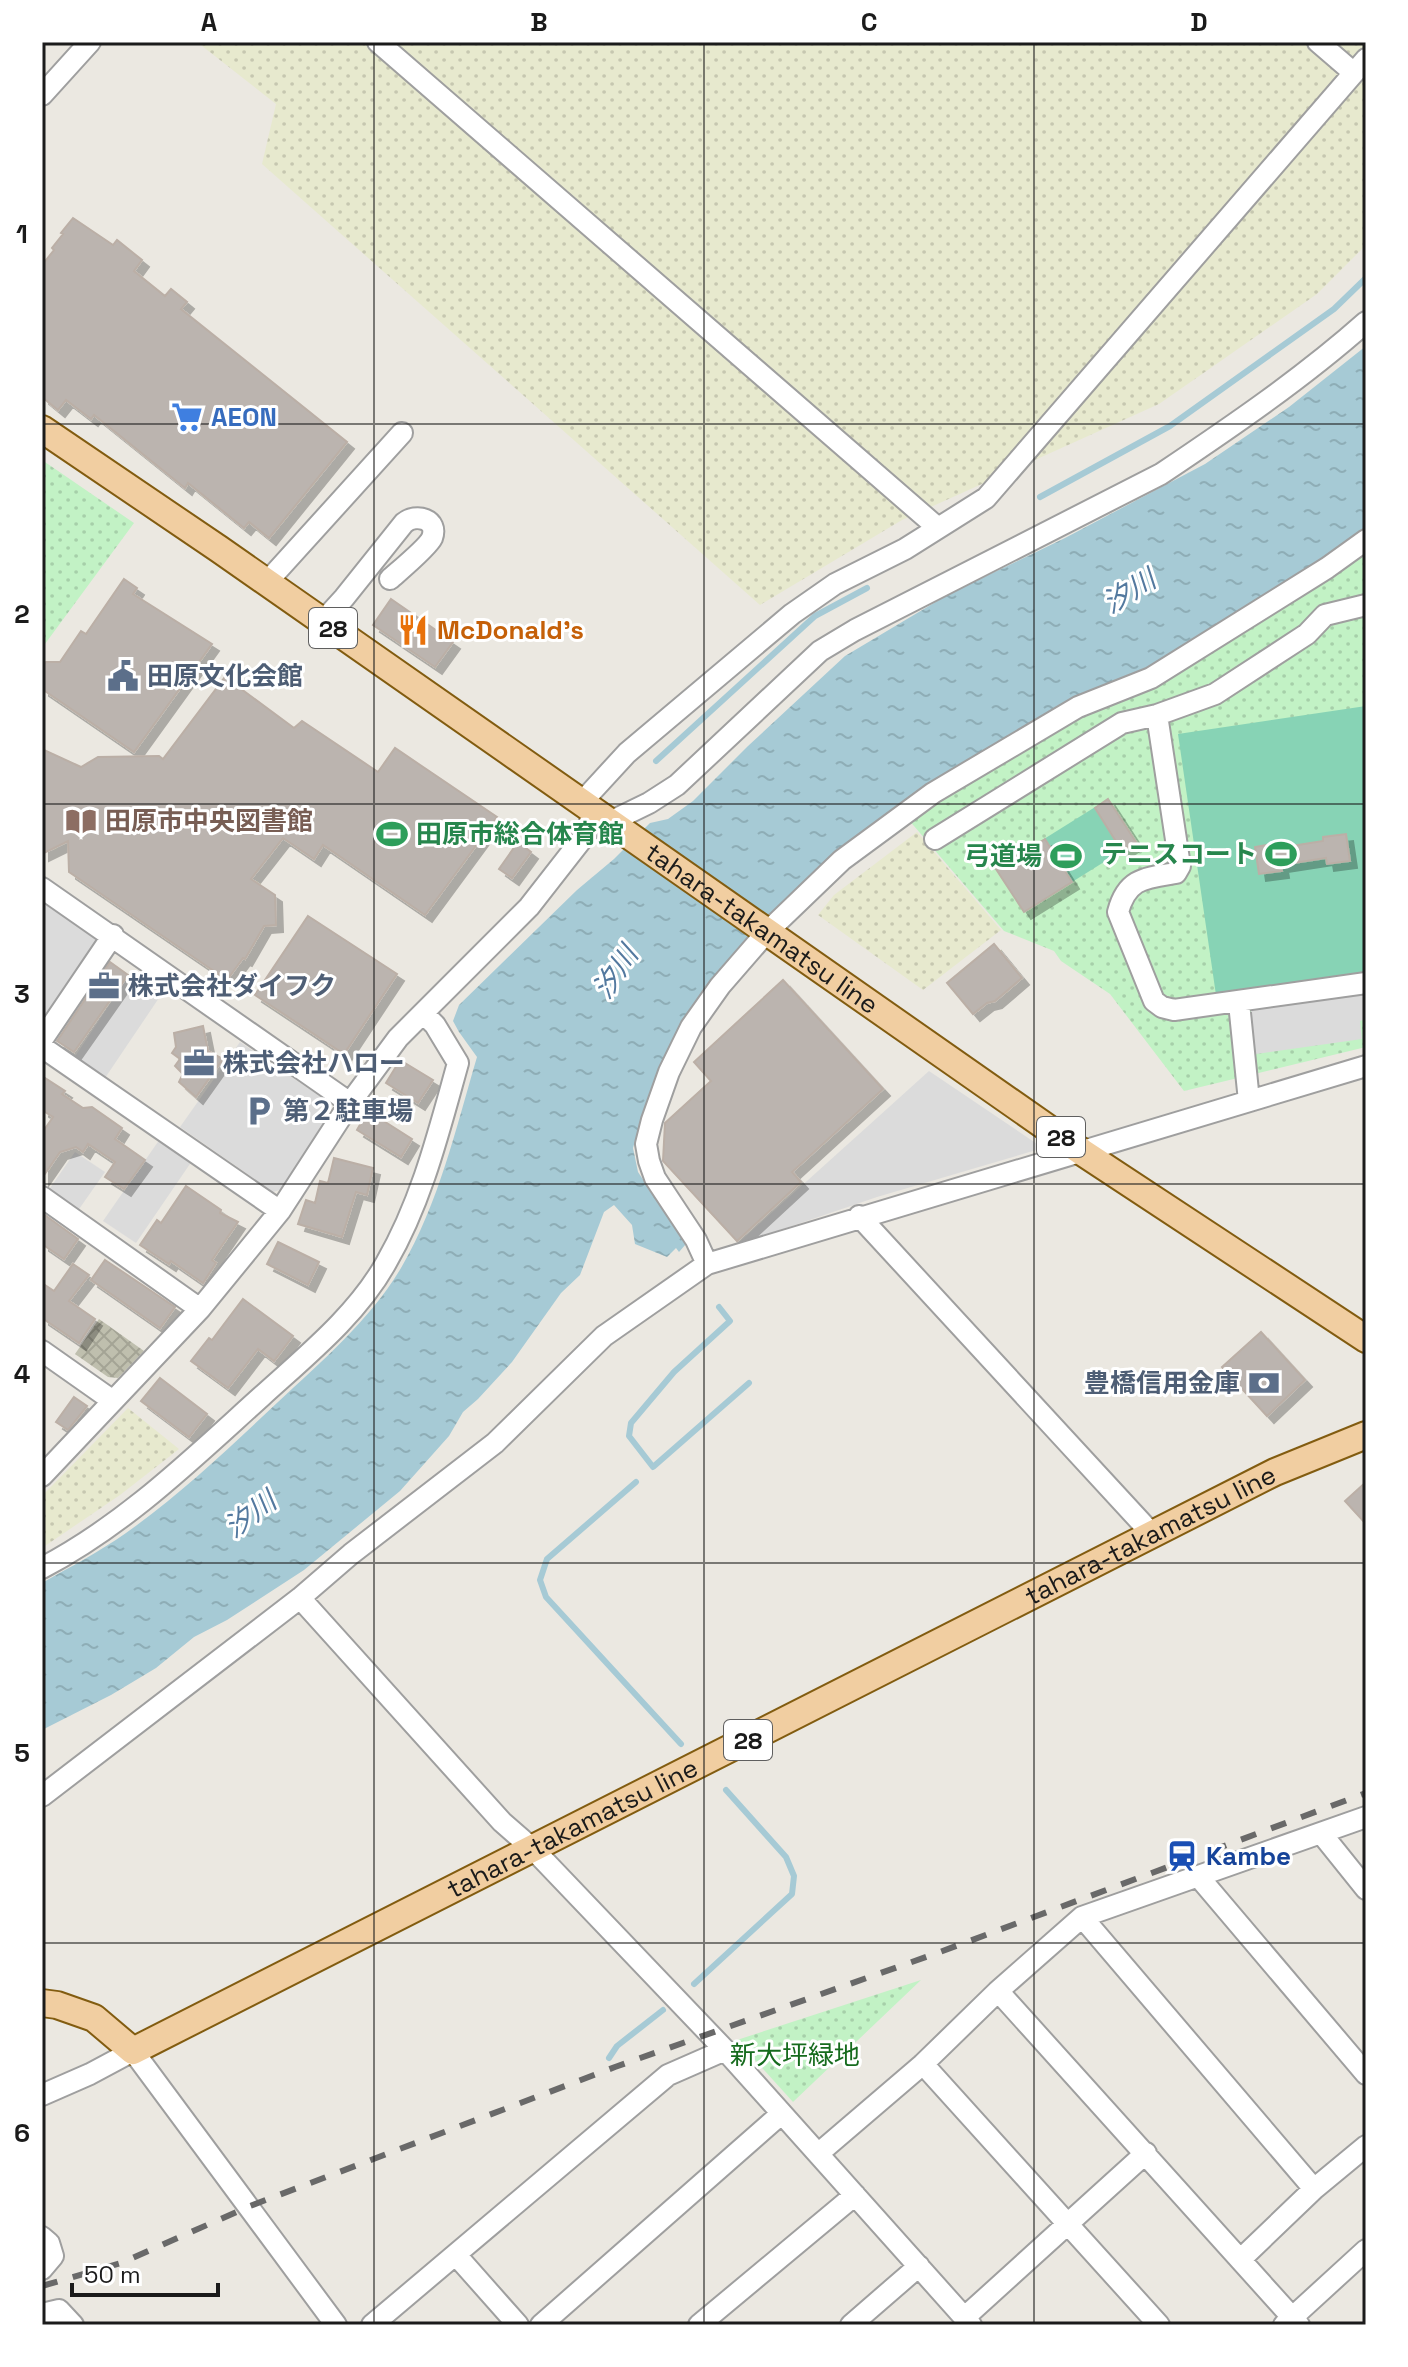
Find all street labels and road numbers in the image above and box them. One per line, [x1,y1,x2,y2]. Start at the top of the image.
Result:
road number: 28 [309,608,357,648]
street label: tahara-takamatsu line [638,835,885,1022]
road number: 28 [1037,1117,1085,1157]
street label: tahara-takamatsu line [1019,1457,1282,1613]
road number: 28 [724,1720,772,1760]
street label: tahara-takamatsu line [441,1750,704,1906]

